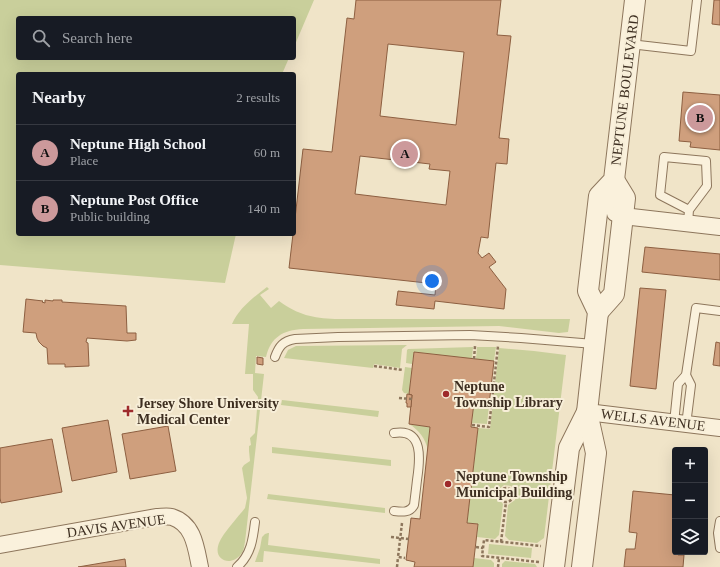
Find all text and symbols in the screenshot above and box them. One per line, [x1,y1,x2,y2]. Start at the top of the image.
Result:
street label: NEPTUNE BOULEVARD [608,14,642,166]
search box [16,16,296,60]
icon: search [30,27,52,49]
text: Search here [62,30,132,46]
text: Nearby [32,88,86,107]
text: 2 results [236,90,280,105]
pin: B [687,103,713,133]
text: Neptune High School [70,136,206,152]
pin: A [392,139,418,169]
text: A [40,145,50,160]
text: 60 m [254,145,280,160]
text: Place [70,153,98,168]
text: Neptune Post Office [70,192,198,208]
text: B [41,201,49,216]
text: 140 m [247,201,280,216]
text: Public building [70,209,150,224]
your location [422,271,442,291]
place label: Neptune Township Library [454,379,563,410]
marker: Neptune Township Library [441,389,451,399]
place label: Jersey Shore University Medical Center [137,396,279,427]
marker: Jersey Shore University Medical Center [122,405,134,417]
street label: WELLS AVENUE [600,406,706,434]
map controls [672,447,708,555]
button: + [672,447,708,483]
place label: Neptune Township Municipal Building [456,469,572,500]
marker: Neptune Township Municipal Building [443,479,453,489]
button: − [672,483,708,519]
street label: DAVIS AVENUE [66,512,166,540]
button: layers [672,519,708,555]

